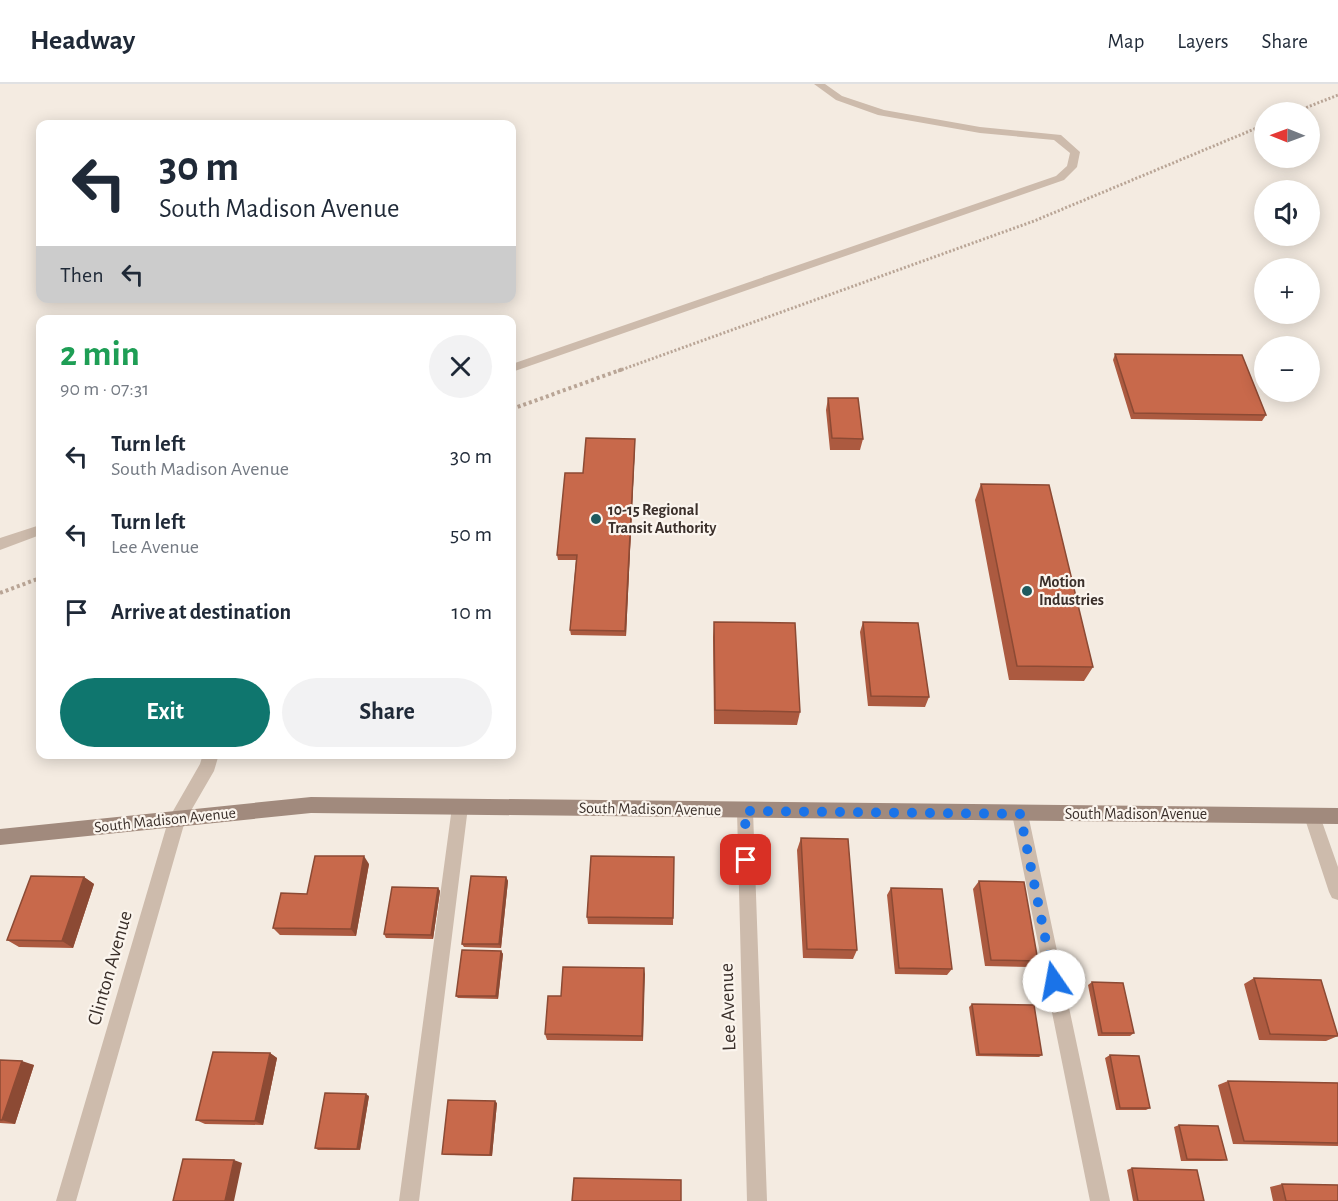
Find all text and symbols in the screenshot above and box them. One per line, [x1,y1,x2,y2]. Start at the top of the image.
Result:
text: Headway [30,27,135,55]
text: Map [1108,31,1144,52]
text: Layers [1177,31,1228,52]
text: Share [1261,31,1308,52]
north arrow [1254,102,1320,168]
map controls [1254,102,1320,402]
icon: left [60,144,138,222]
text: 30 m [159,146,239,188]
button: sound [1254,180,1320,246]
text: South Madison Avenue [159,195,399,222]
icon: left [116,258,149,291]
button: + [1254,258,1320,324]
text: Then [60,264,104,286]
button: close [429,335,492,398]
text: 2 min [60,336,140,372]
button: − [1254,336,1320,402]
text: 90 m · 07:31 [60,379,149,399]
text: Turn left [111,433,185,455]
icon: left [60,440,93,473]
text: 30 m [450,445,492,467]
text: South Madison Avenue [111,459,289,479]
place label: 10-15 Regional Transit Authority [608,502,717,537]
text: Turn left [111,511,185,533]
marker: 10-15 Regional Transit Authority [589,512,603,526]
icon: left [60,518,93,551]
text: 50 m [450,523,492,545]
text: Lee Avenue [111,537,199,557]
place label: Motion Industries [1039,574,1104,608]
marker: Motion Industries [1020,584,1034,598]
icon: arrive [60,596,93,629]
text: Arrive at destination [111,601,291,623]
text: 10 m [452,601,492,623]
button: Exit [60,678,270,747]
button: Share [282,678,492,747]
street label: South Madison Avenue [579,800,721,818]
street label: South Madison Avenue [93,805,237,835]
street label: South Madison Avenue [1065,806,1207,822]
pin [720,834,771,885]
icon: arrive [729,843,762,876]
street label: Clinton Avenue [84,908,136,1028]
position arrow [1022,949,1086,1013]
street label: Lee Avenue [716,963,740,1051]

